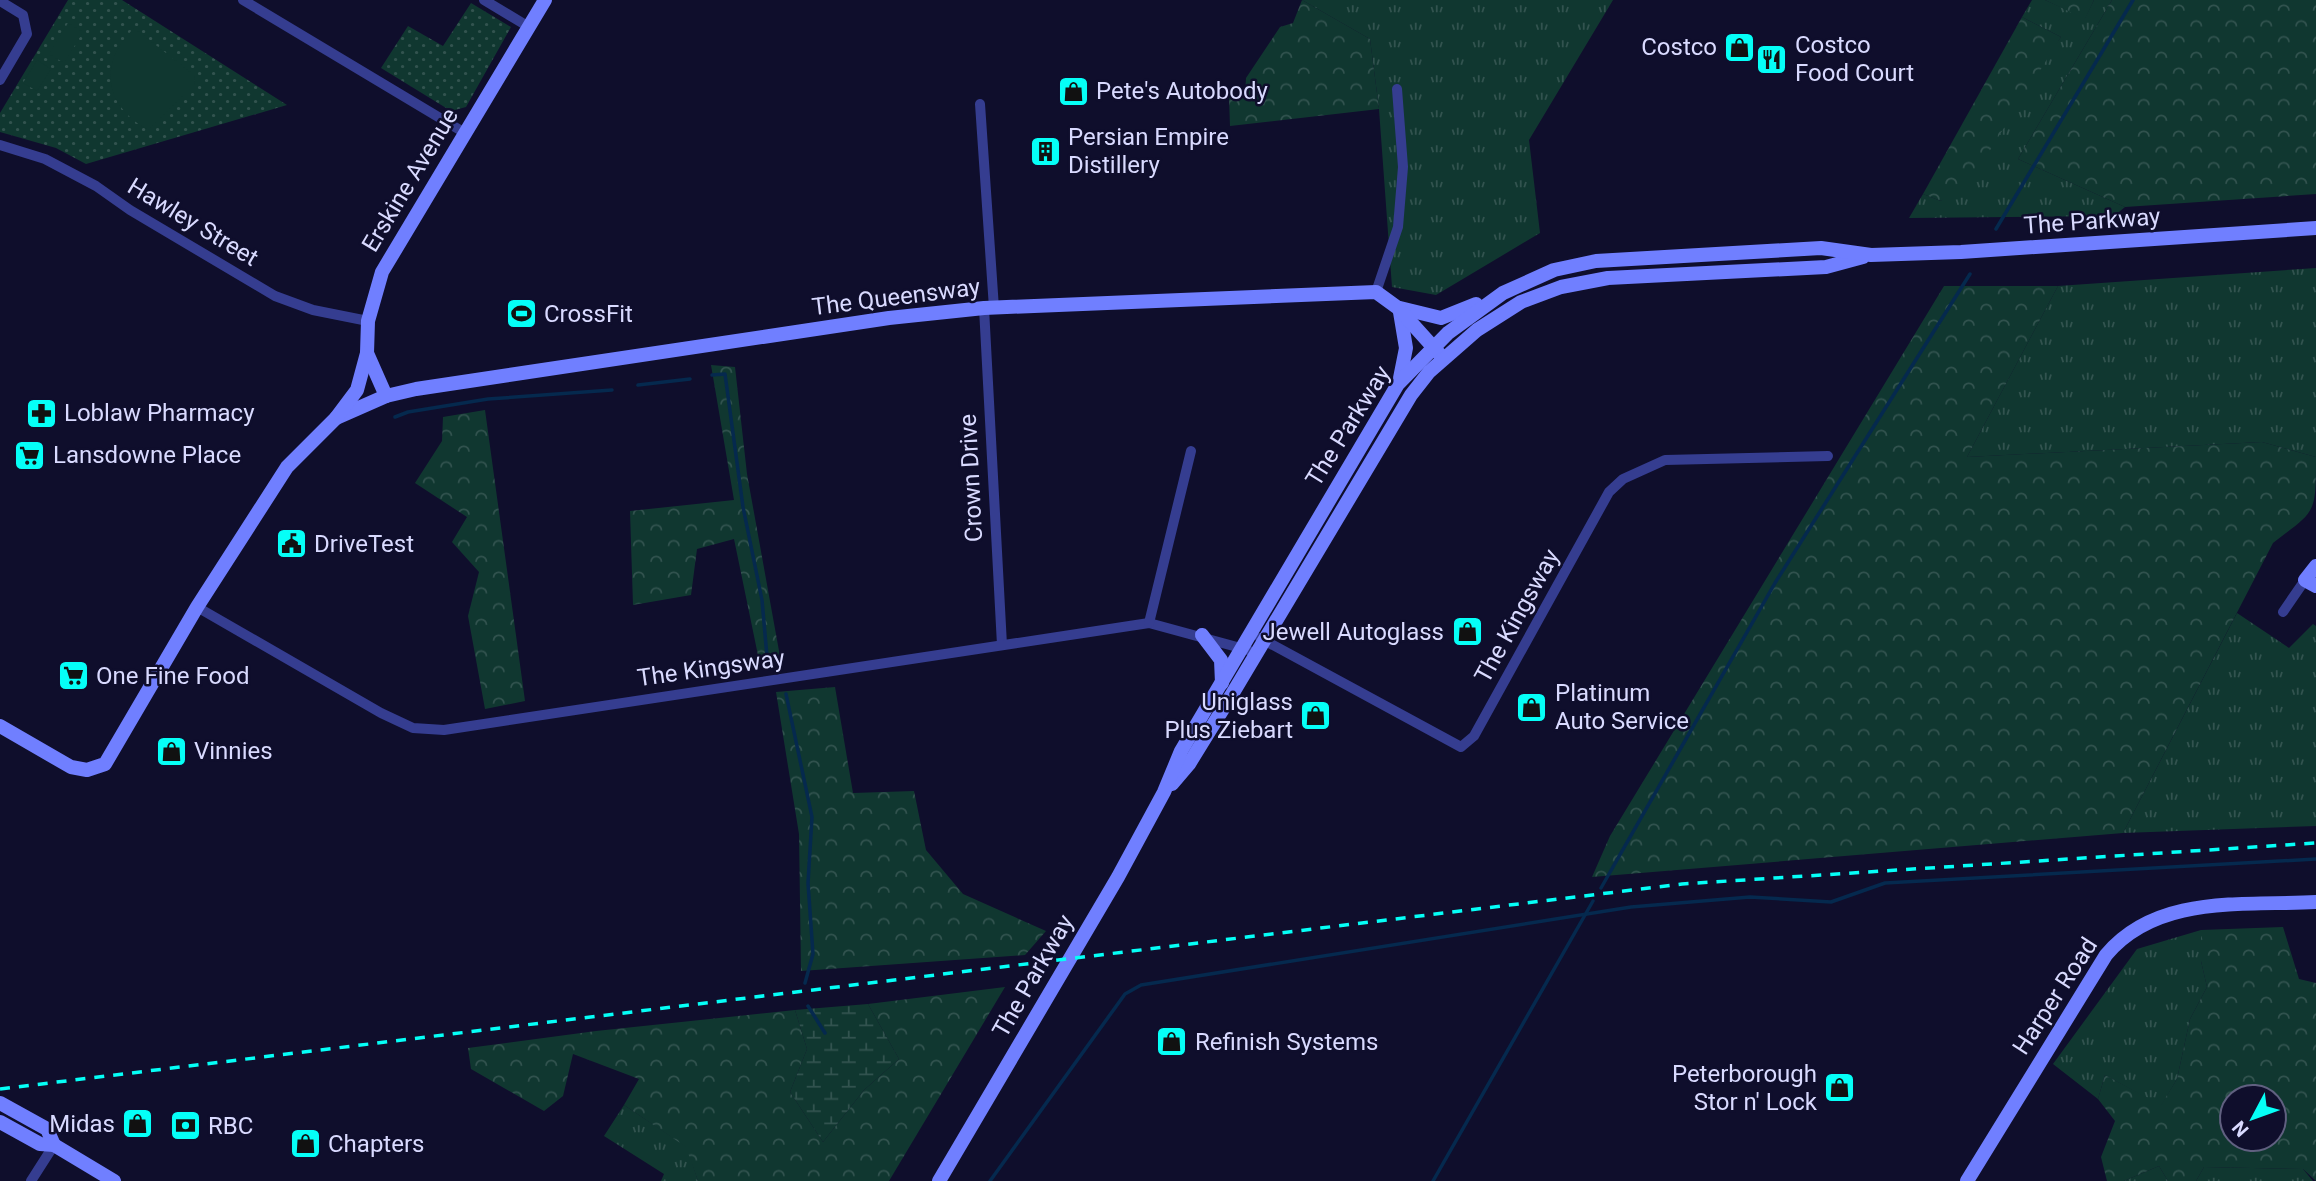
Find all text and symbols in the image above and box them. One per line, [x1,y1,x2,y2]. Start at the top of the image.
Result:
shop icon: Costco [1723,30,1757,64]
place label: Costco Food Court [1795,31,1914,87]
place label: Costco [1641,33,1717,61]
restaurant icon: Costco Food Court [1755,42,1789,76]
shop icon: Pete's Autobody [1056,74,1090,108]
place label: Pete's Autobody [1096,77,1268,105]
street label: Erskine Avenue [356,103,464,257]
place label: Persian Empire Distillery [1068,123,1229,179]
building icon: Persian Empire Distillery [1028,134,1062,168]
street label: Hawley Street [123,172,263,272]
street label: The Parkway [2023,202,2162,240]
street label: The Queensway [810,273,982,321]
sports icon: CrossFit [504,297,538,331]
place label: CrossFit [544,300,633,328]
street label: The Parkway [1300,360,1396,491]
pharmacy icon: Loblaw Pharmacy [24,396,58,430]
place label: Loblaw Pharmacy [64,399,255,427]
street label: Crown Drive [954,413,988,543]
supermarket icon: Lansdowne Place [13,438,47,472]
place label: Lansdowne Place [53,441,241,469]
public building icon: DriveTest [274,527,308,561]
place label: DriveTest [314,530,414,558]
street label: The Kingsway [1469,544,1566,688]
shop icon: Jewell Autoglass [1450,615,1484,649]
place label: Jewell Autoglass [1262,618,1444,646]
street label: The Kingsway [636,644,787,692]
supermarket icon: One Fine Food [56,659,90,693]
place label: One Fine Food [96,662,249,690]
place label: Platinum Auto Service [1555,679,1689,735]
place label: Uniglass Plus Ziebart [1164,688,1293,744]
shop icon: Platinum Auto Service [1515,690,1549,724]
shop icon: Uniglass Plus Ziebart [1299,699,1333,733]
shop icon: Vinnies [154,734,188,768]
place label: Vinnies [194,737,273,765]
street label: The Parkway [987,909,1080,1042]
street label: Harper Road [2007,932,2103,1060]
shop icon: Refinish Systems [1155,1025,1189,1059]
place label: Refinish Systems [1195,1028,1378,1056]
place label: Peterborough Stor n' Lock [1672,1060,1818,1116]
shop icon: Peterborough Stor n' Lock [1823,1071,1857,1105]
north arrow [2218,1083,2288,1153]
shop icon: Midas [121,1107,155,1141]
bank icon: RBC [168,1109,202,1143]
place label: Midas [49,1110,115,1138]
place label: RBC [208,1112,253,1140]
text: N [2227,1116,2254,1141]
shop icon: Chapters [288,1127,322,1161]
place label: Chapters [328,1130,424,1158]

